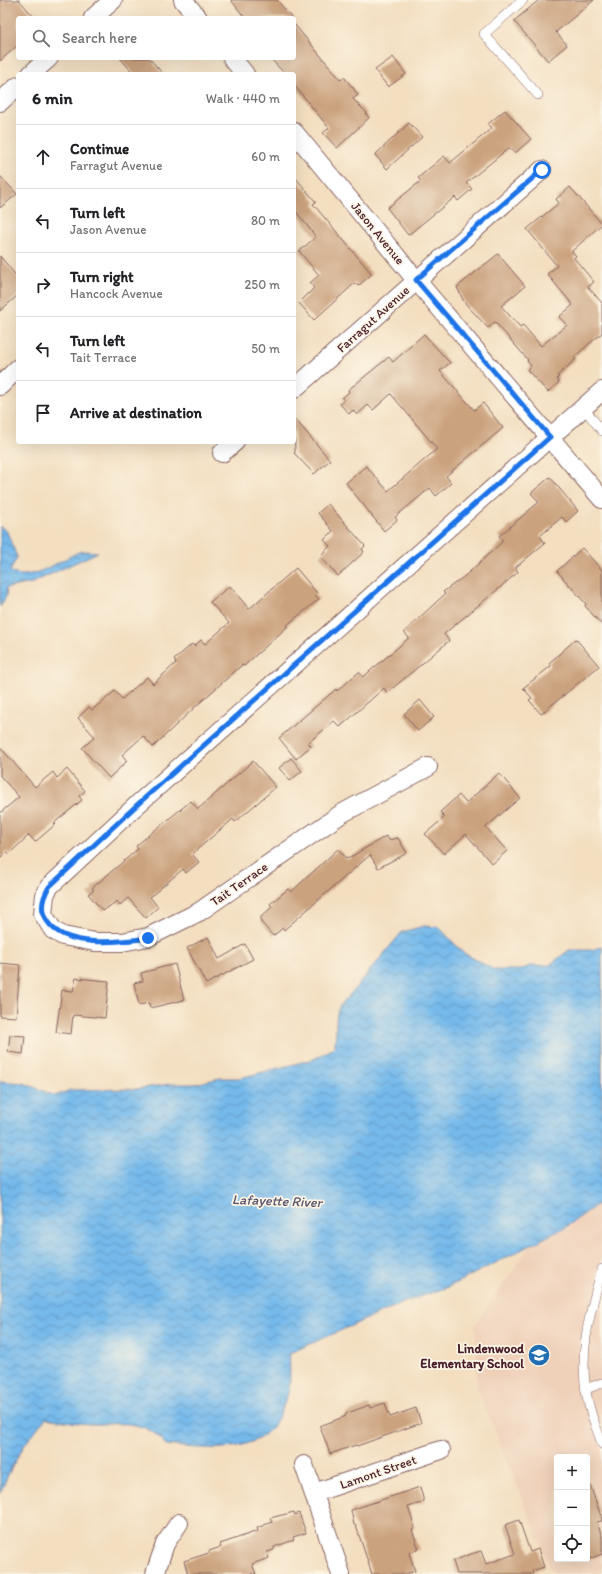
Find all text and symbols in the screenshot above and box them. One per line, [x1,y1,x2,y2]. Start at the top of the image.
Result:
search box [16,16,296,60]
icon: search [30,27,52,49]
text: Search here [62,29,137,47]
text: 6 min [32,88,73,108]
text: Walk · 440 m [206,91,280,106]
text: Continue [70,140,129,158]
icon: ahead [32,146,54,168]
text: 60 m [251,149,280,164]
text: Farragut Avenue [70,158,162,173]
route start [533,161,551,179]
street label: Jason Avenue [348,199,408,267]
text: Turn left [70,204,125,222]
icon: left [32,210,54,232]
text: 80 m [251,213,280,228]
text: Jason Avenue [70,222,146,237]
text: Turn right [70,268,134,286]
icon: right [32,274,54,296]
text: 250 m [244,277,280,292]
street label: Farragut Avenue [334,282,412,356]
text: Hancock Avenue [70,286,163,301]
text: Turn left [70,332,125,350]
icon: left [32,338,54,360]
text: 50 m [251,341,280,356]
text: Tait Terrace [70,350,137,365]
icon: arrive [32,402,54,424]
text: Arrive at destination [70,404,202,422]
street label: Tait Terrace [207,859,271,909]
route end [139,929,157,947]
water label: Lafayette River [232,1191,324,1211]
place label: Lindenwood Elementary School [420,1341,525,1372]
school or university icon: Lindenwood Elementary School [526,1342,552,1368]
street label: Lamont Street [338,1452,418,1492]
map controls [554,1454,590,1562]
button: + [554,1454,590,1490]
button: − [554,1490,590,1526]
button: locate [554,1526,590,1562]

